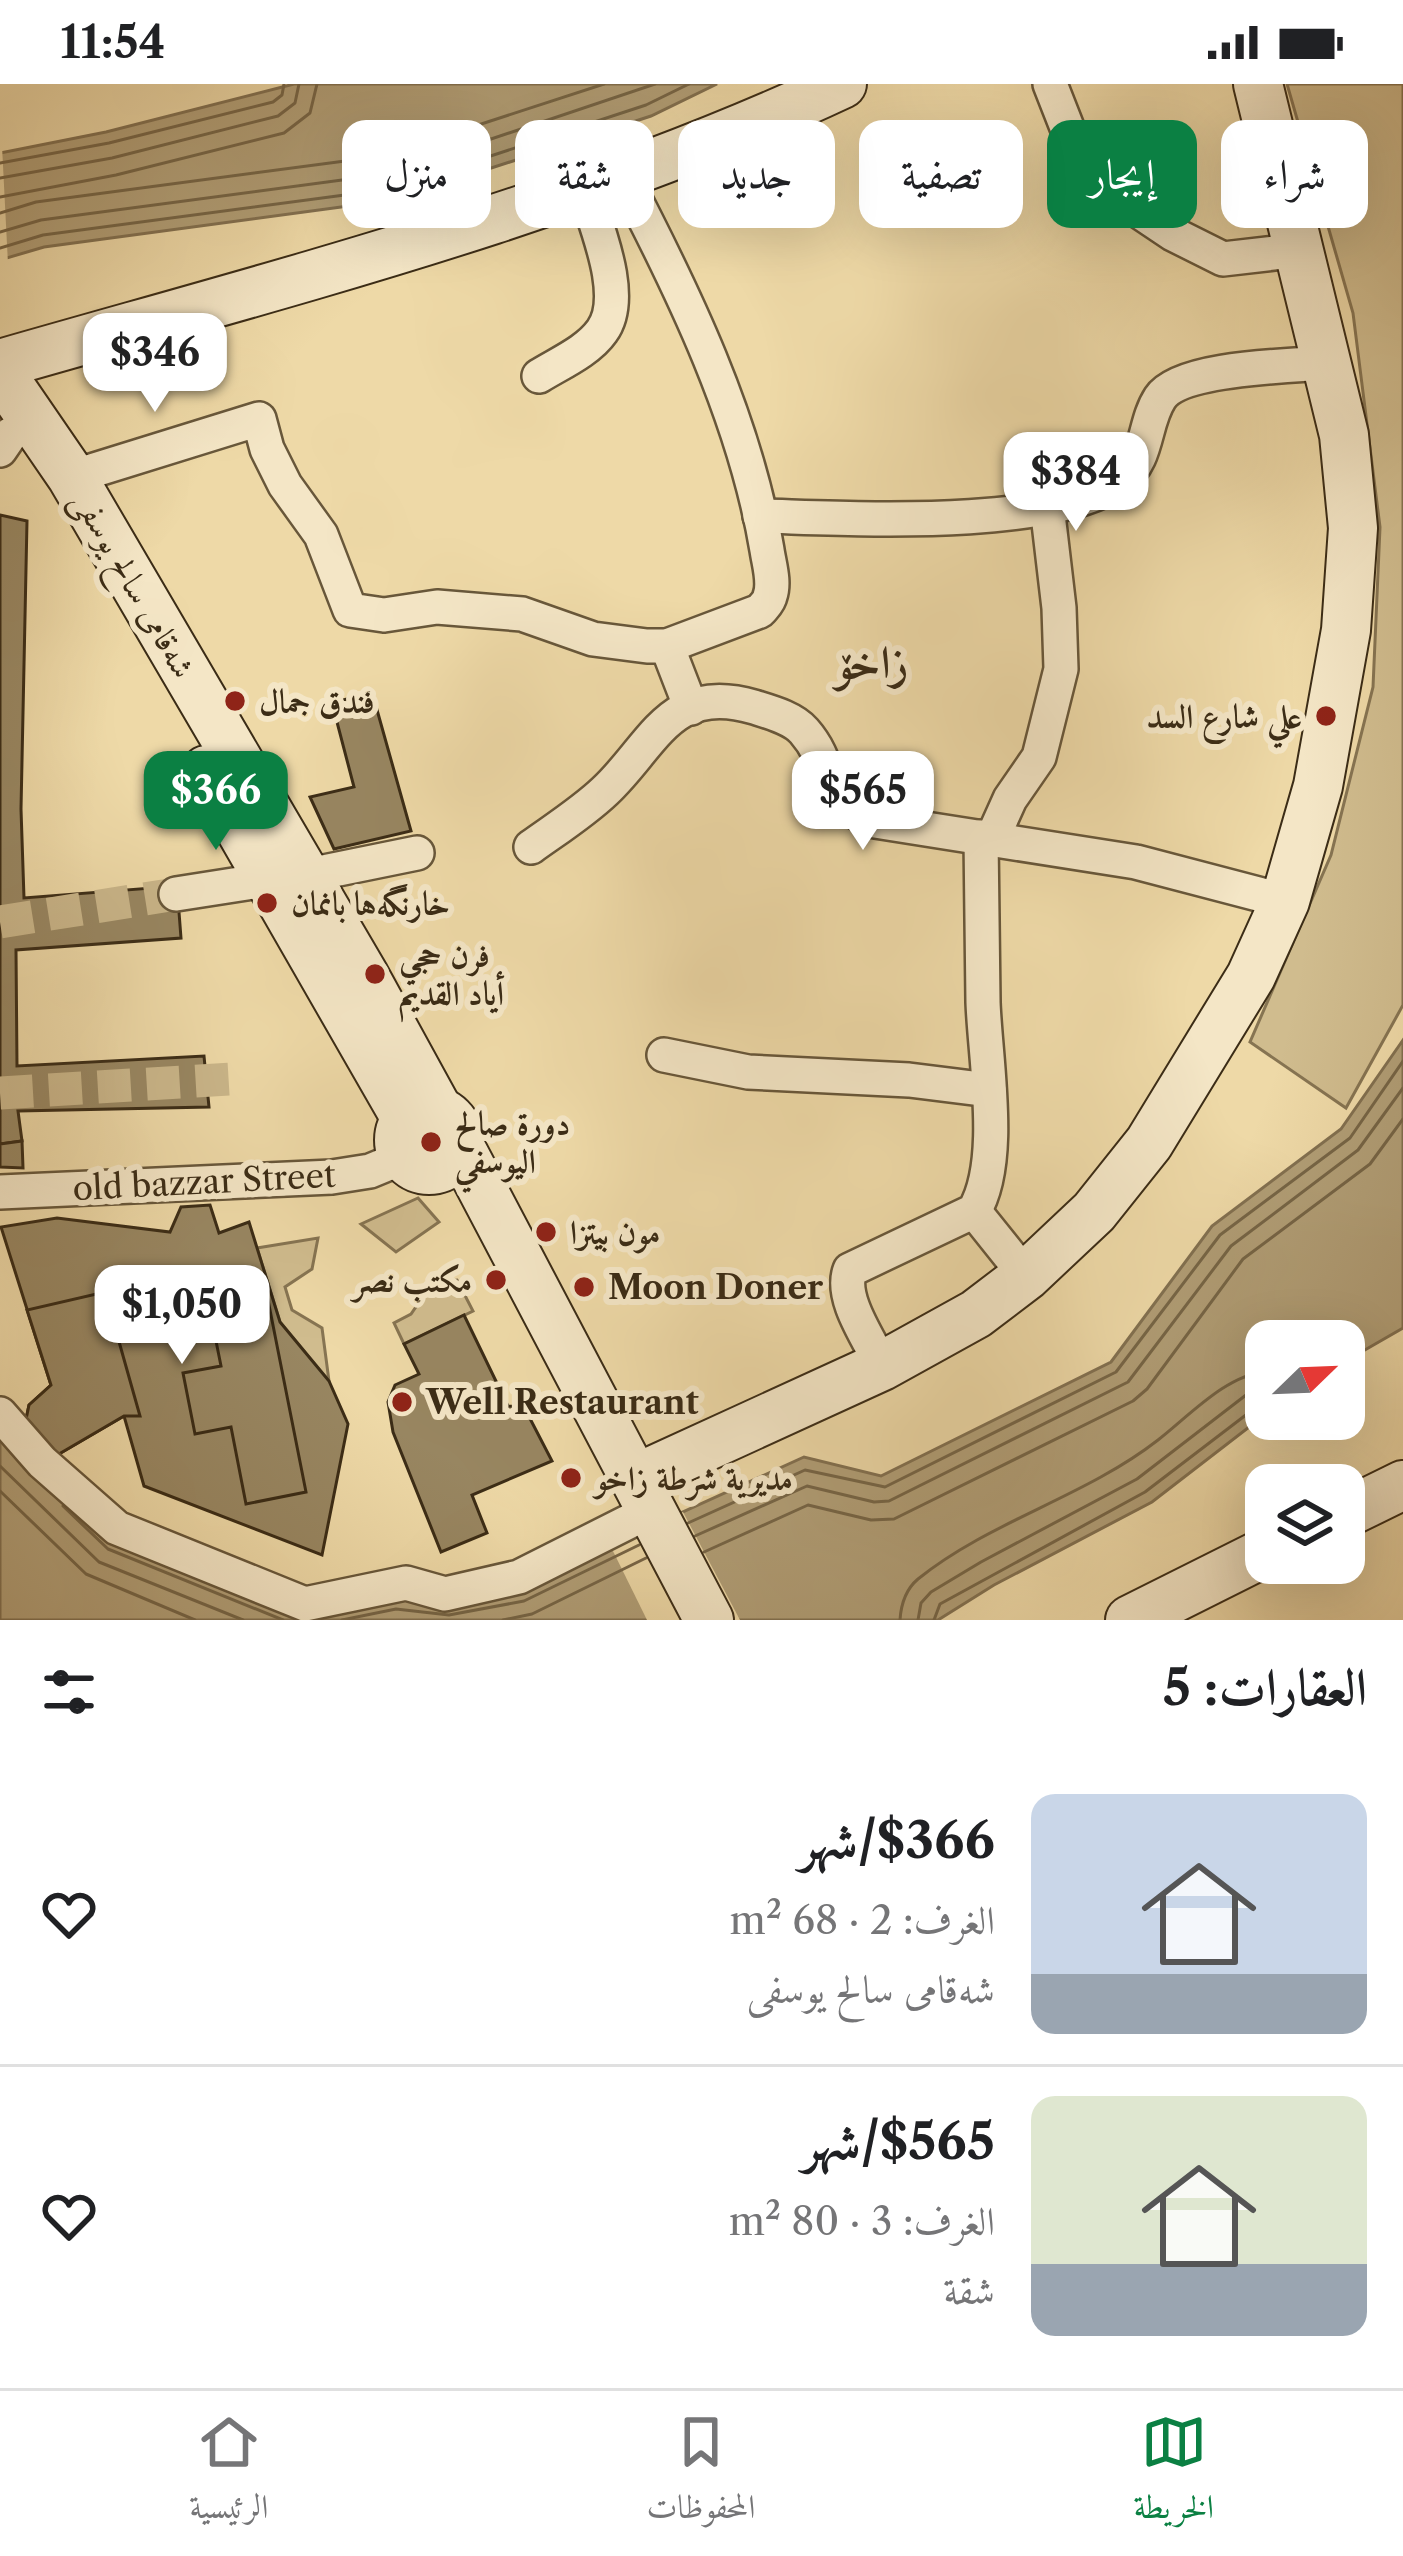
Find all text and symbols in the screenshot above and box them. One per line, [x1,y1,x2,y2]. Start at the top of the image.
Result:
text: 11:54 [60,14,165,70]
chip: منزل [342,120,491,228]
chip: شقة [515,120,654,228]
chip: جديد [678,120,835,228]
chip: تصفية [859,120,1023,228]
chip: إيجار [1047,120,1197,228]
chip: شراء [1221,120,1368,228]
pin: $346 [84,313,226,415]
text: $346 [110,328,200,376]
pin: $384 [1005,432,1147,534]
text: $384 [1031,447,1121,495]
street label: شەقامی سالح یوسفی [57,483,204,689]
district label: زاخۆ [832,634,908,692]
place label: فندق جمال [259,681,375,722]
marker: فندق جمال [222,688,248,714]
place label: علي شارع السد [1146,696,1302,749]
marker: علي شارع السد [1313,703,1339,729]
pin: $366 [145,751,287,853]
pin: $565 [792,751,934,853]
text: $366 [171,766,261,814]
text: $565 [819,766,907,814]
place label: خارنگەها بانمان [291,883,450,924]
marker: خارنگەها بانمان [254,890,280,916]
place label: فرن حجي أياد القديم [399,935,504,1023]
marker: فرن حجي أياد القديم [362,961,388,987]
place label: دورة صالح اليوسفي [454,1103,570,1194]
marker: دورة صالح اليوسفي [418,1129,444,1155]
street label: old bazzar Street [71,1155,337,1209]
place label: مون بيتزا [570,1212,660,1254]
marker: مون بيتزا [533,1219,559,1245]
place label: مكتب نصر [349,1260,472,1303]
pin: $1,050 [84,1265,280,1367]
marker: مكتب نصر [483,1267,509,1293]
place label: Moon Doner [608,1267,823,1308]
marker: Moon Doner [571,1274,597,1300]
text: $1,050 [122,1280,242,1328]
north arrow [1245,1320,1365,1440]
map controls [1245,1320,1365,1584]
place label: Well Restaurant [425,1382,699,1423]
marker: Well Restaurant [389,1389,415,1415]
place label: مديرية شرطة زاخو [592,1458,793,1501]
button: layers [1245,1464,1365,1584]
marker: مديرية شرطة زاخو [558,1465,584,1491]
text: العقارات: 5 [1163,1656,1367,1718]
icon: filters [36,1659,102,1725]
text: $366/شهر [799,1809,995,1871]
icon: home [1127,1842,1271,1986]
icon: heart [36,1881,102,1947]
text: الغرف: 2 · 68 m² [730,1896,995,1944]
text: شەقامی سالح یوسفی [747,1965,995,2013]
text: $565/شهر [802,2110,995,2172]
icon: home [1127,2144,1271,2288]
icon: heart [36,2183,102,2249]
text: الغرف: 3 · 80 m² [729,2197,995,2245]
text: شقة [943,2266,995,2314]
tab: الرئيسية [189,2409,268,2539]
tab: المحفوظات [647,2409,755,2539]
tab: الخريطة [1134,2409,1214,2539]

